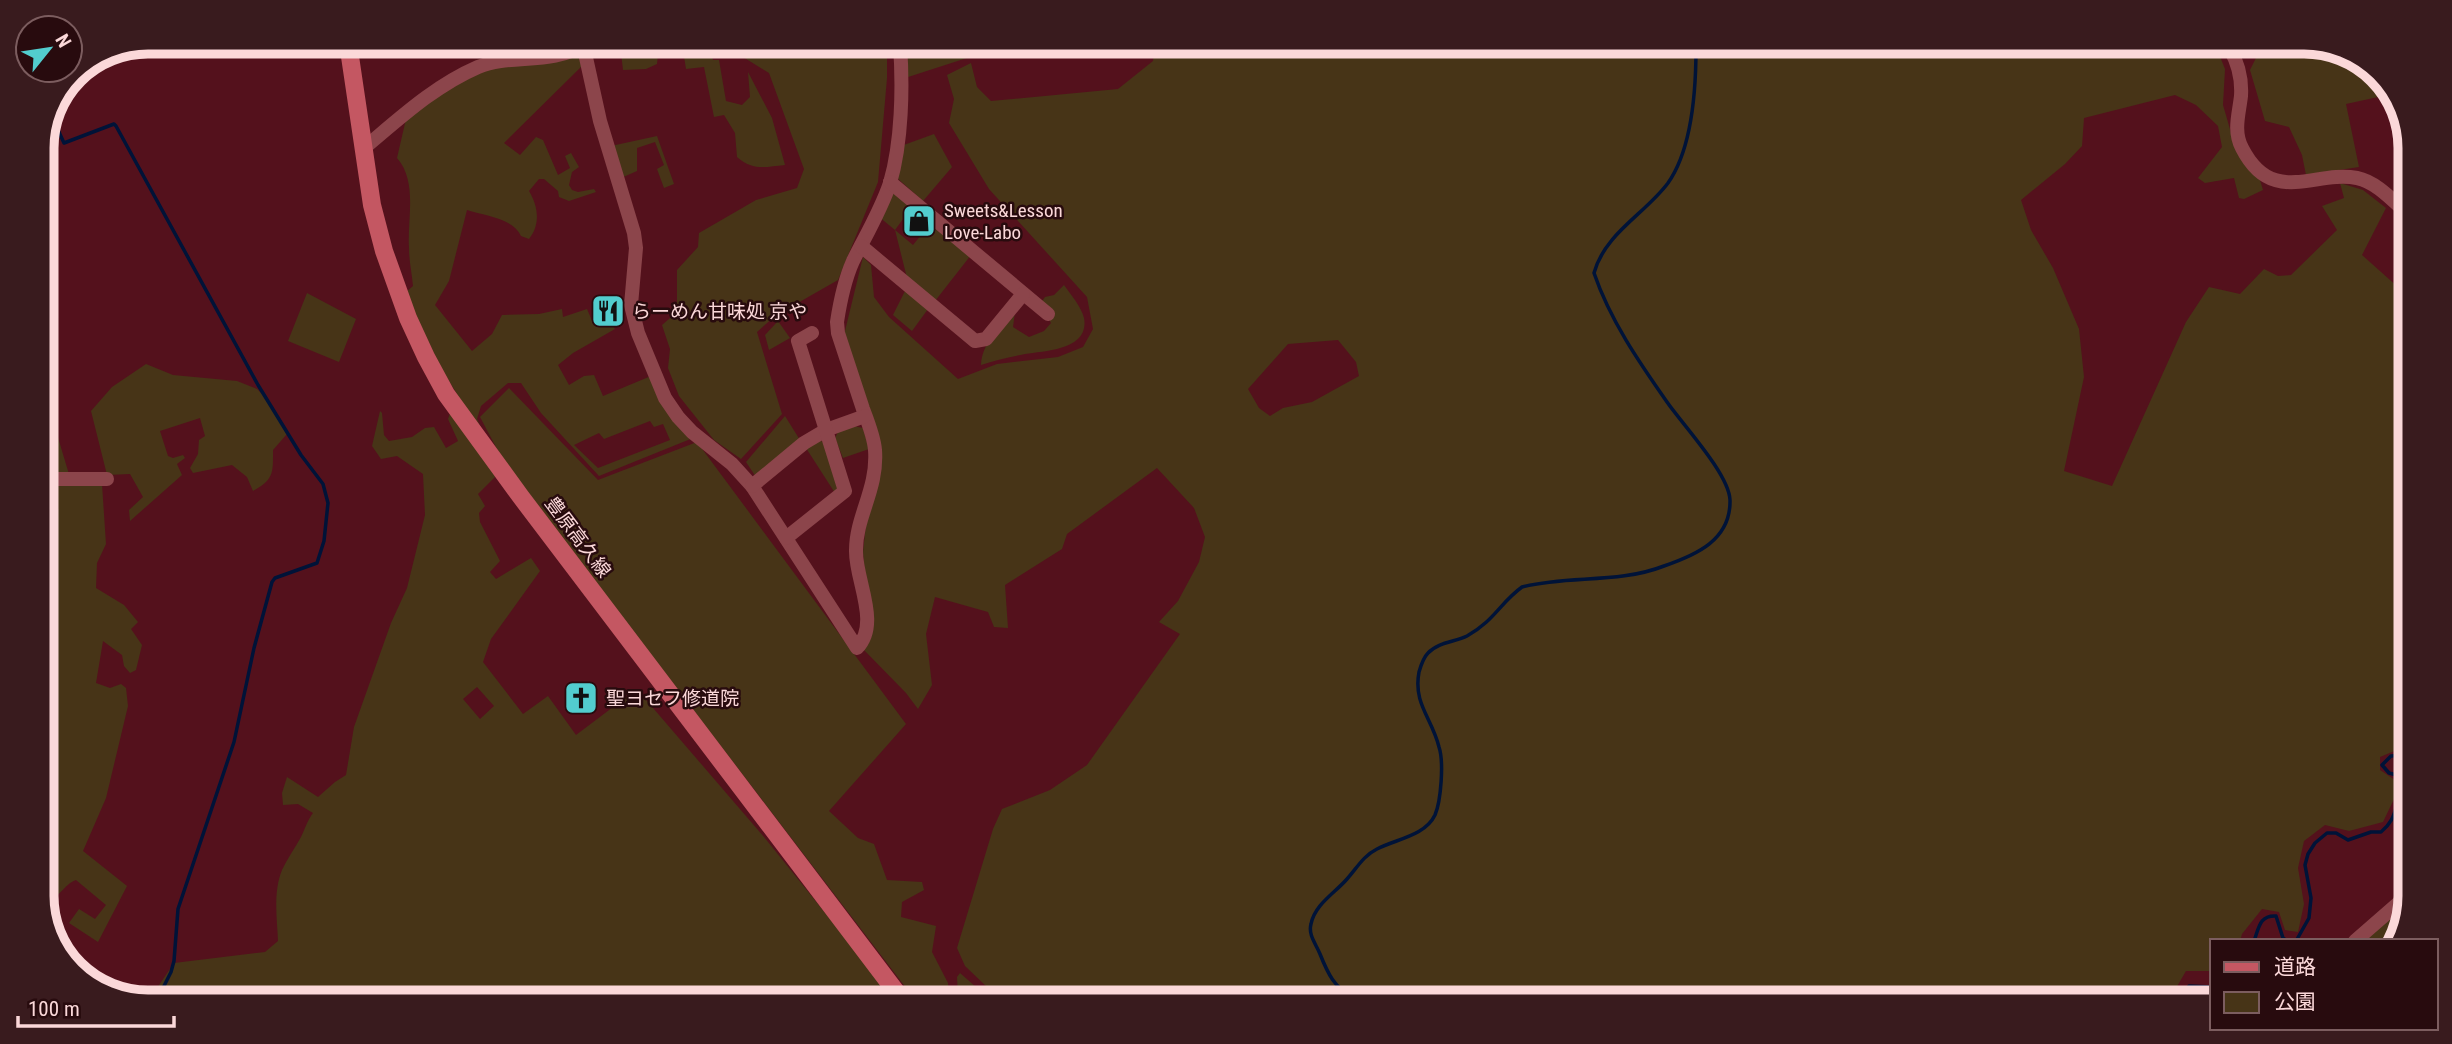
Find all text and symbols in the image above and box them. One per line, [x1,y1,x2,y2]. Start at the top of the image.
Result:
north arrow [14,14,84,84]
text: N [50,30,76,52]
place label: Sweets&Lesson Love-Labo [944,199,1063,244]
shop icon: Sweets&Lesson Love-Labo [900,202,938,240]
restaurant icon: らーめん甘味処 京や [589,292,627,330]
place label: らーめん甘味処 京や [632,300,807,323]
street label: 豊原高久線 [540,492,616,582]
church icon: 聖ヨセフ修道院 [562,679,600,717]
place label: 聖ヨセフ修道院 [606,687,739,710]
legend [2210,939,2438,1030]
text: 道路 [2274,955,2316,979]
scale bar [18,984,173,1028]
text: 公園 [2274,990,2316,1014]
text: 100 m [28,997,80,1021]

